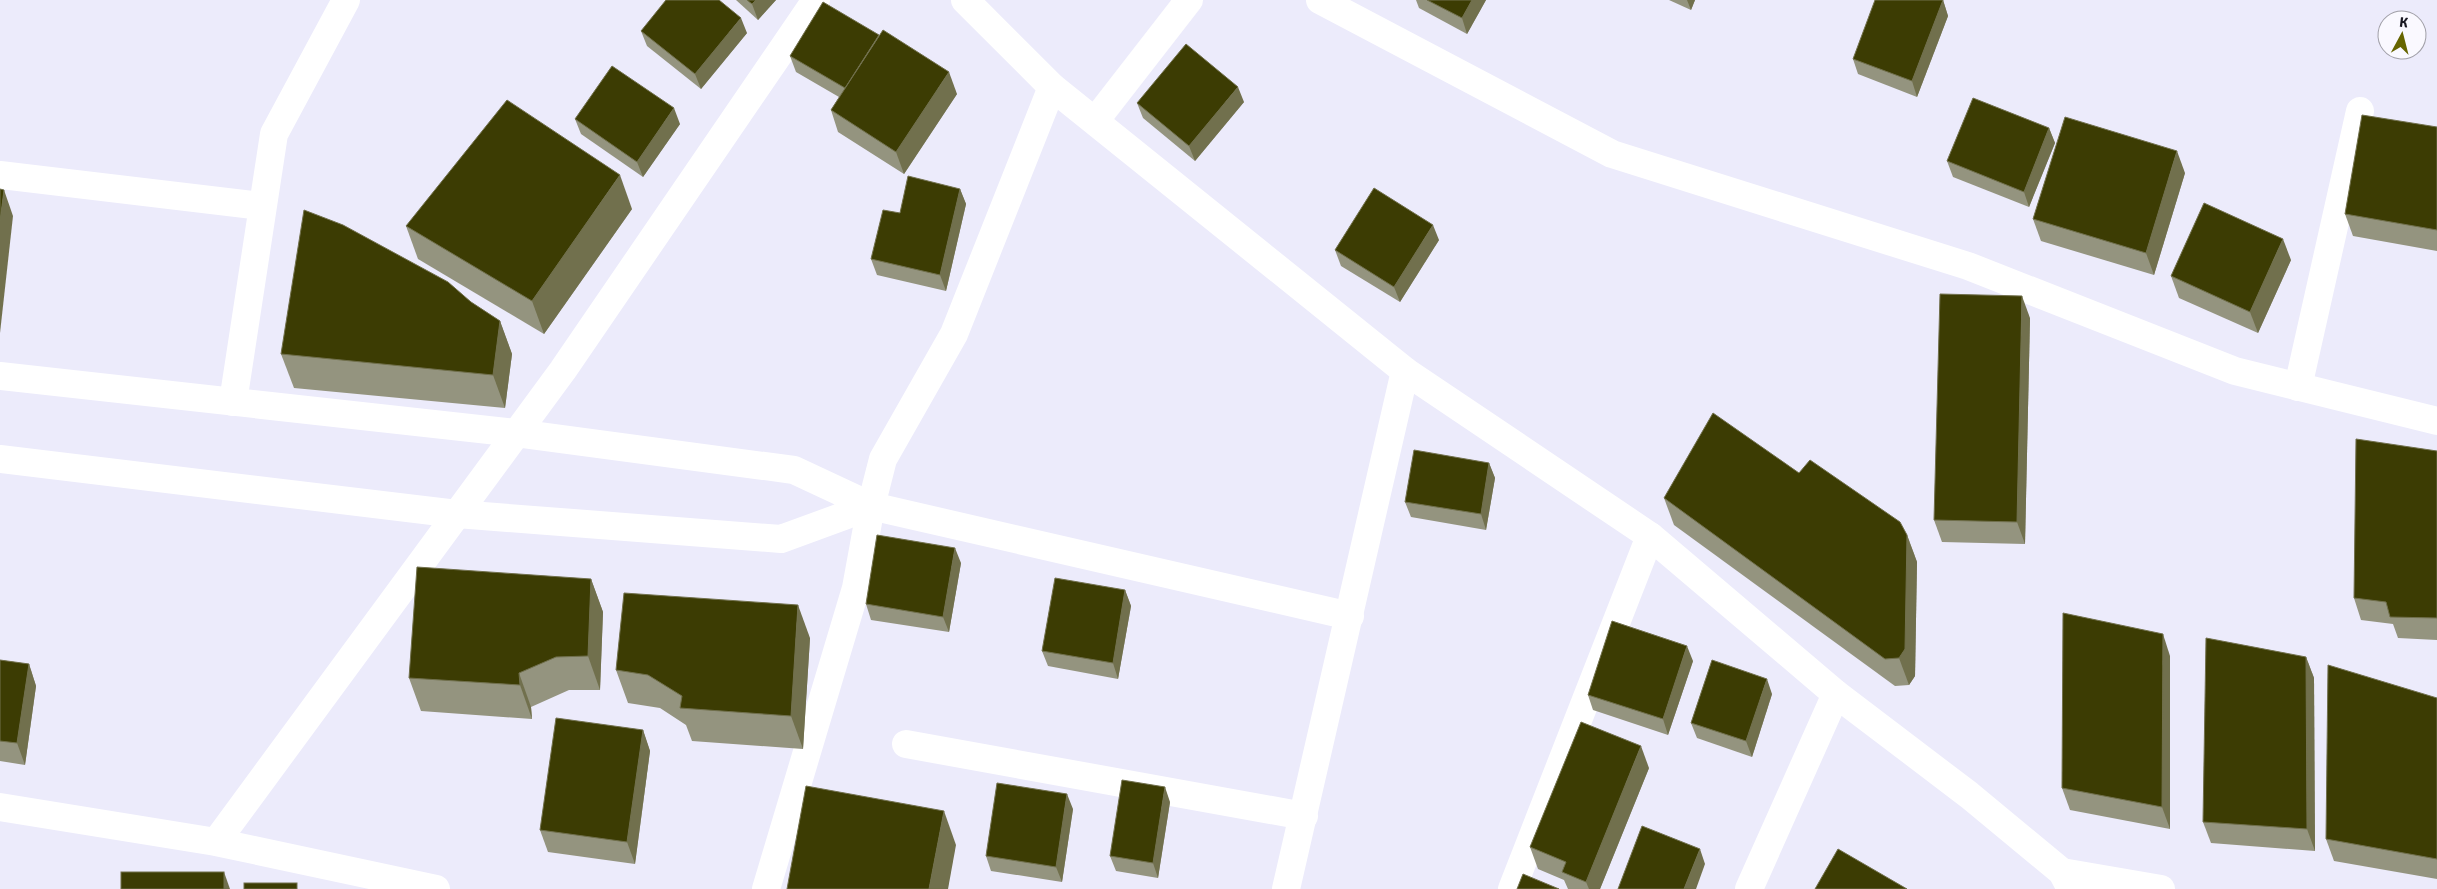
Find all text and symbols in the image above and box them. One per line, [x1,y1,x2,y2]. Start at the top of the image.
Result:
north arrow [2377,10,2427,60]
text: K [2398,14,2409,32]

